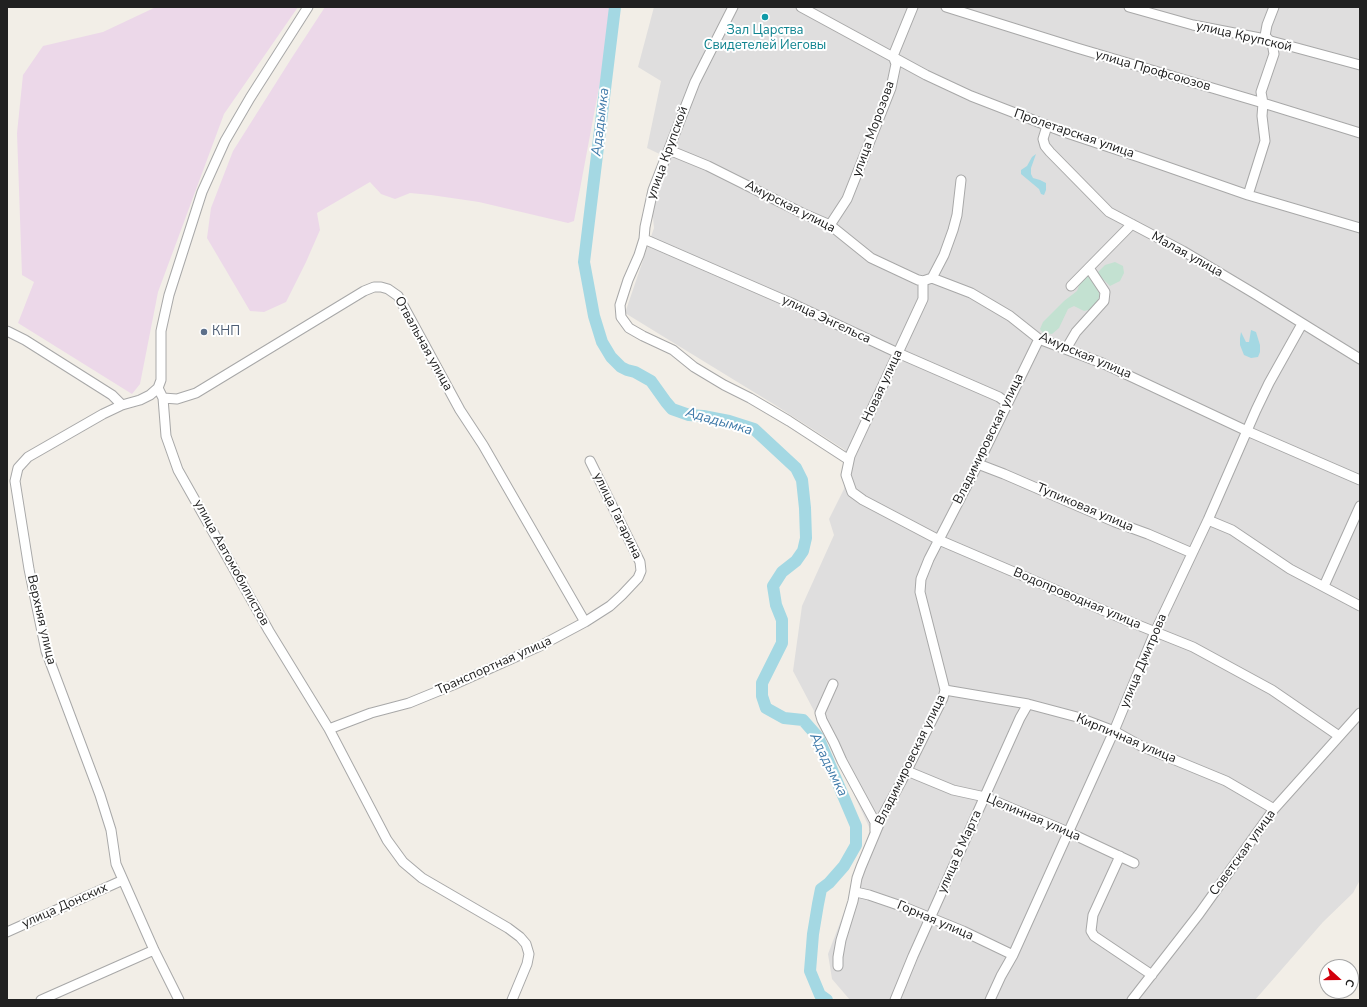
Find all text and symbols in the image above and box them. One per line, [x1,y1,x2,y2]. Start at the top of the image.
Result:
marker: Зал Царства Свидетелей Иеговы [760,12,770,22]
street label: улица Крупской [1195,18,1293,56]
place label: Зал Царства Свидетелей Иеговы [704,23,826,54]
street label: улица Профсоюзов [1094,47,1212,95]
street label: улица Морозова [849,79,899,179]
water label: Ададымка [588,87,614,157]
street label: улица Крупской [644,104,692,202]
street label: Пролетарская улица [1012,106,1136,162]
street label: Амурская улица [742,178,838,236]
street label: Малая улица [1149,229,1225,281]
street label: улица Энгельса [779,293,873,347]
street label: Отвальная улица [391,294,455,394]
place label: КНП [212,324,240,340]
marker: КНП [199,327,209,337]
street label: Амурская улица [1036,329,1134,383]
street label: Новая улица [859,347,907,425]
street label: Владимировская улица [951,371,1027,507]
water label: Ададымка [684,404,754,440]
street label: улица Гагарина [589,470,645,562]
street label: Тупиковая улица [1034,481,1136,535]
street label: улица Автомобилистов [190,497,272,629]
street label: Водопроводная улица [1011,565,1143,633]
street label: Верхняя улица [23,574,59,666]
street label: улица Дмитрова [1117,612,1171,710]
street label: Транспортная улица [434,633,554,699]
street label: Владимировская улица [873,692,949,828]
street label: Кирпичная улица [1074,711,1178,767]
water label: Ададымка [805,730,851,800]
street label: Целинная улица [983,791,1083,845]
street label: Советская улица [1207,807,1279,899]
street label: улица 8 Марта [935,808,985,896]
street label: улица Донских [20,880,110,932]
street label: Горная улица [894,898,976,944]
north arrow [1319,959,1359,999]
text: С [1341,977,1358,989]

